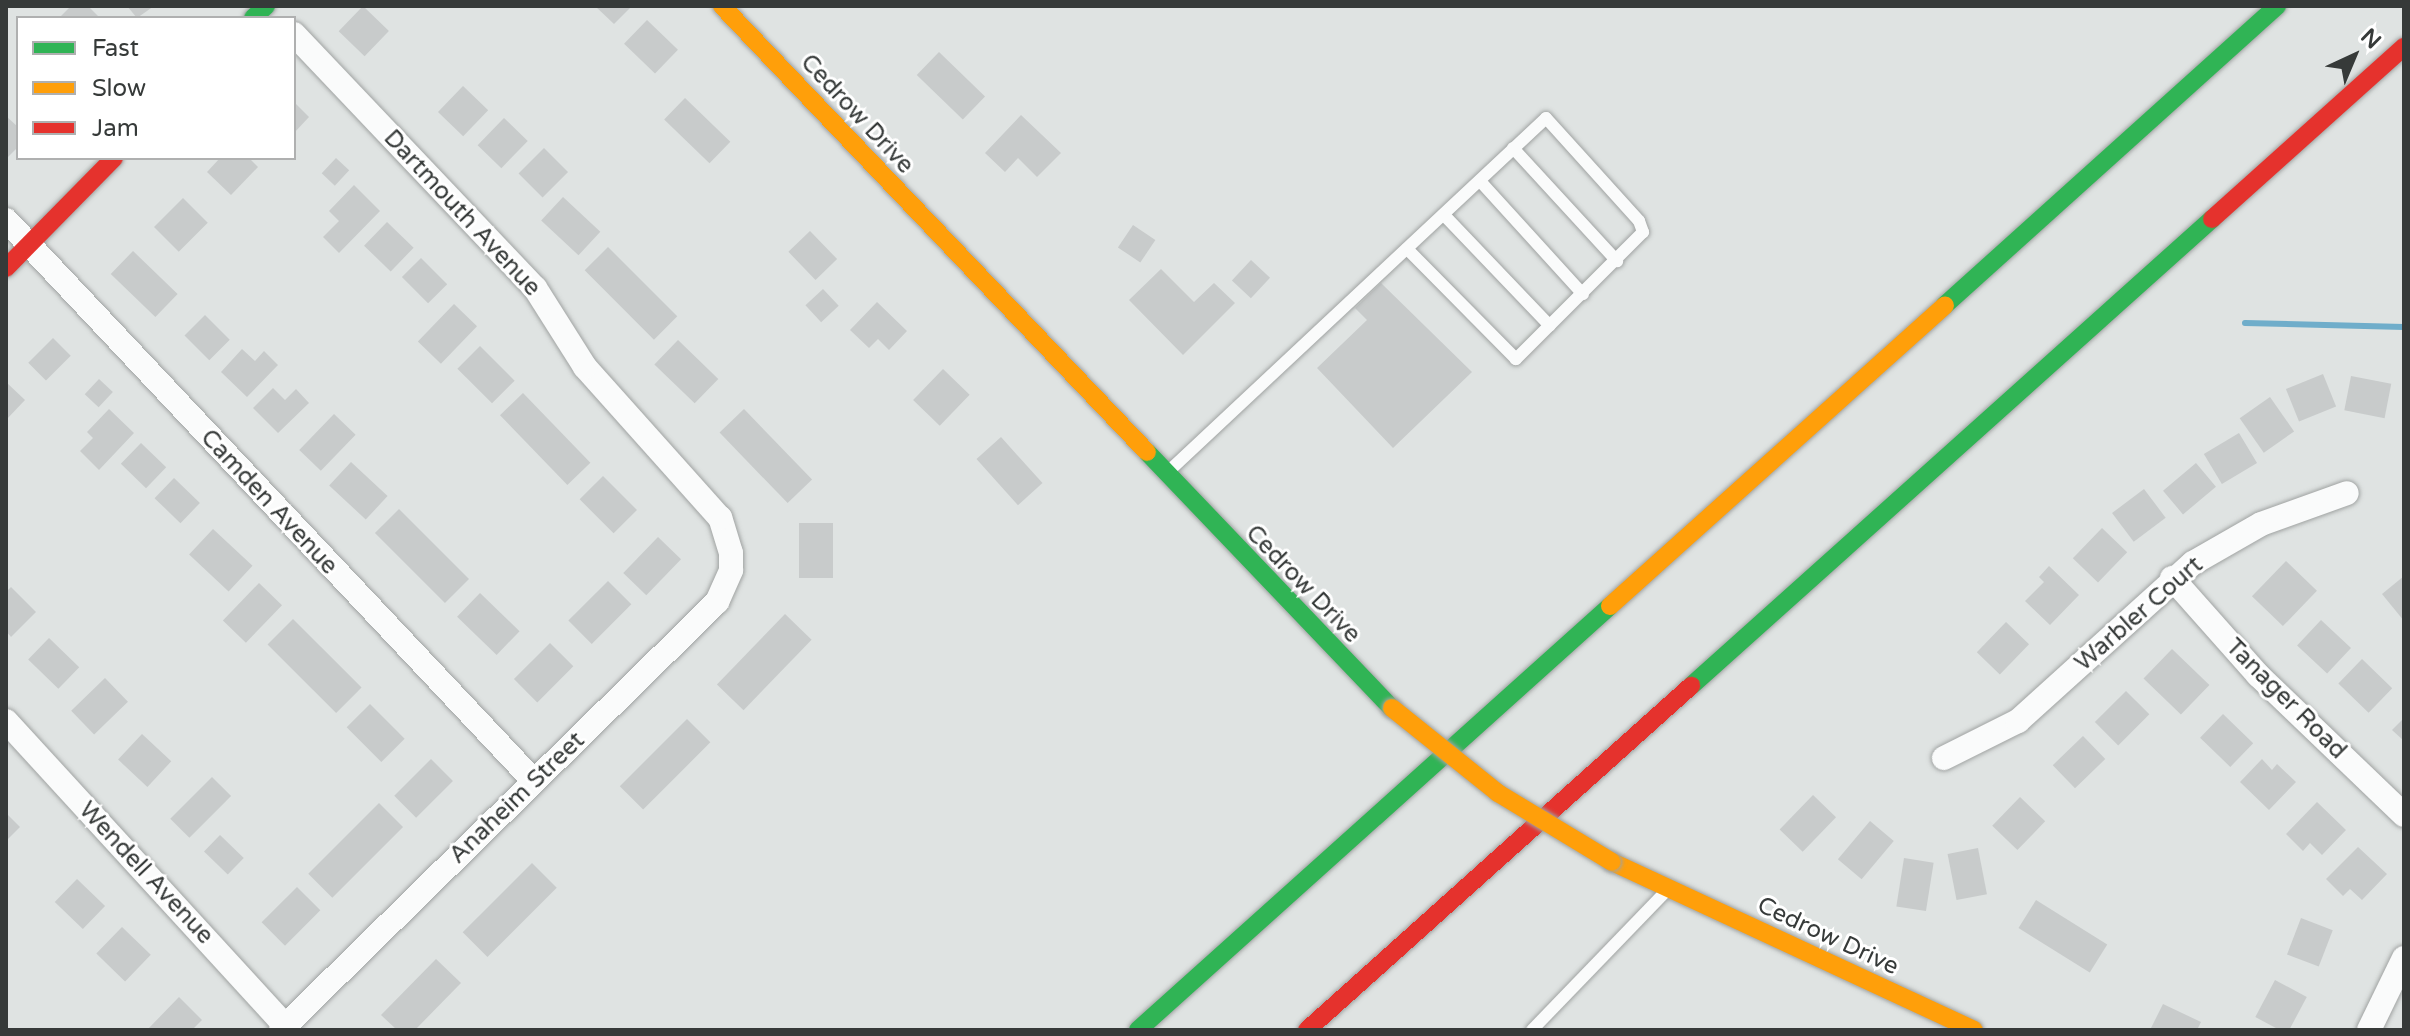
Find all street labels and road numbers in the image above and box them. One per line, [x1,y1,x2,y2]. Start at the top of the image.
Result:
street label: Cedrow Drive [794,48,920,180]
street label: Dartmouth Avenue [378,124,546,302]
street label: Camden Avenue [194,424,344,580]
street label: Cedrow Drive [1240,519,1366,649]
street label: Warbler Court [2069,551,2209,677]
street label: Tanager Road [2220,633,2352,765]
street label: Anaheim Street [443,726,591,870]
street label: Wendell Avenue [73,796,219,950]
street label: Cedrow Drive [1753,891,1903,981]

